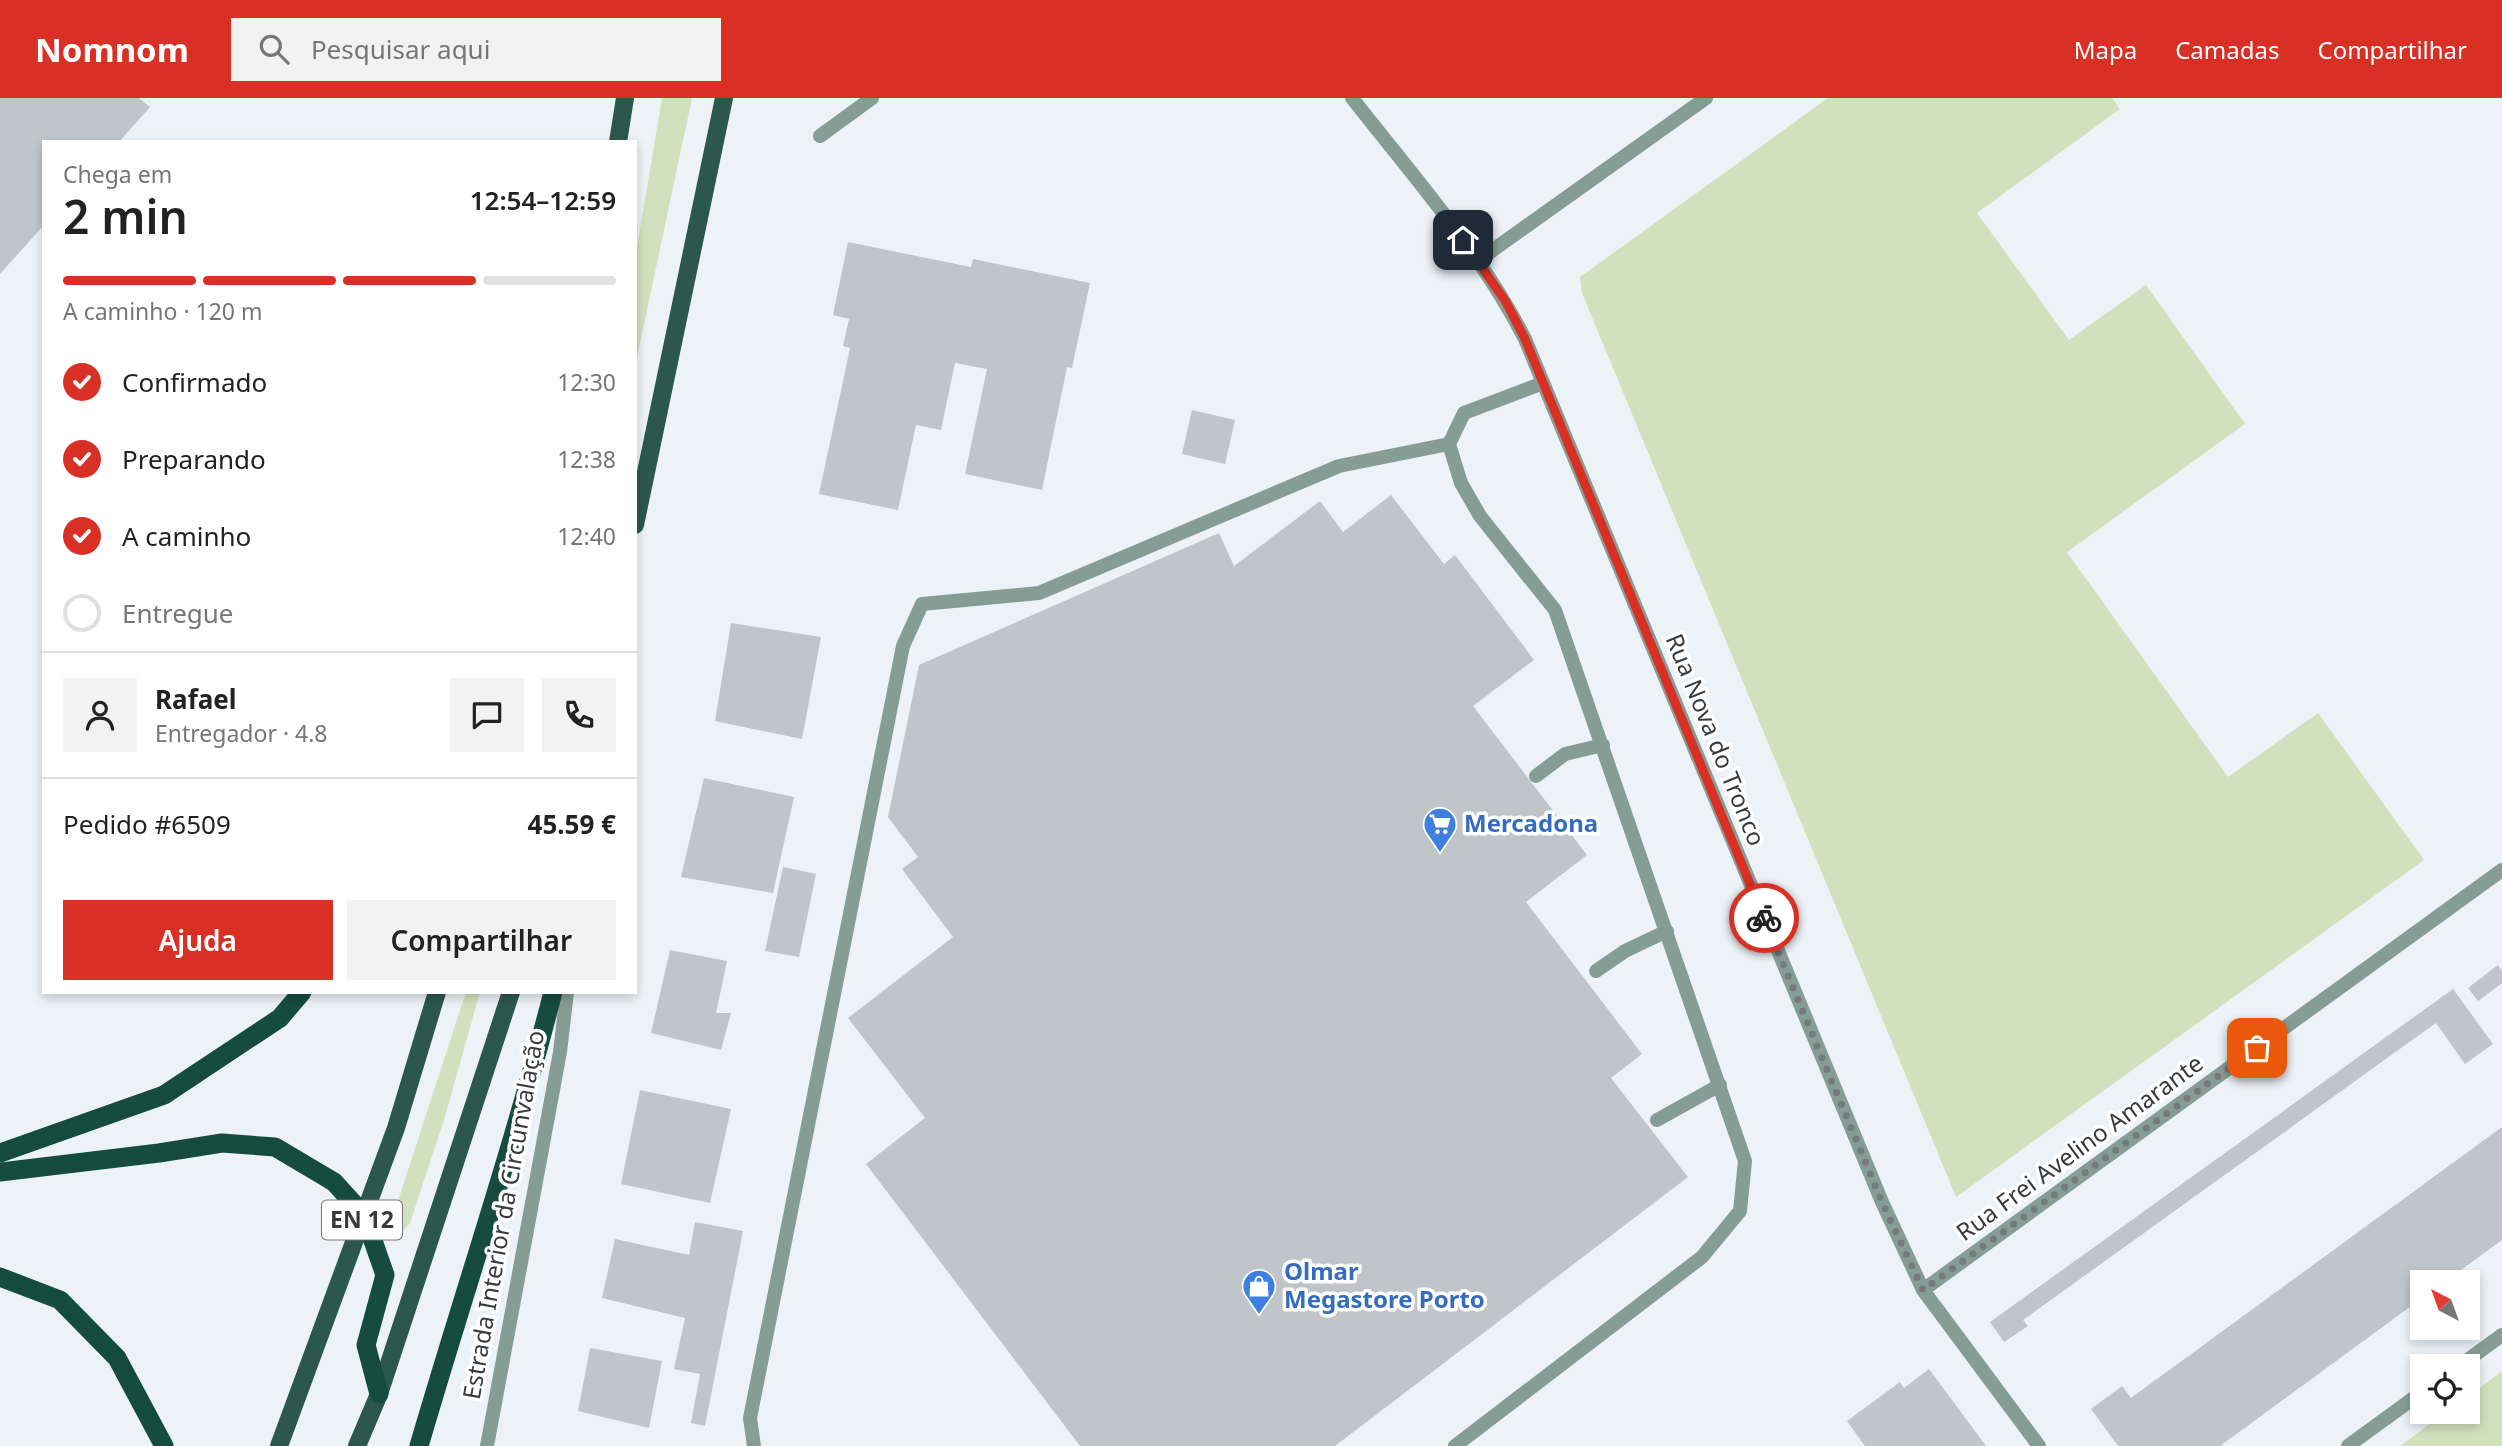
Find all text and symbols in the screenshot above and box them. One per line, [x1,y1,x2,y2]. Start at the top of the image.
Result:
search box [231,18,721,81]
text: Nomnom [35,27,189,72]
icon: search [255,30,293,68]
text: Pesquisar aqui [311,31,490,67]
text: Mapa [2074,33,2137,66]
text: Camadas [2175,33,2279,66]
text: Compartilhar [2317,33,2467,66]
text: Chega em [63,158,172,190]
text: 12:54–12:59 [470,182,616,218]
text: 2 min [63,185,188,247]
pin [1433,210,1493,270]
icon: home [1444,221,1482,259]
text: A caminho · 120 m [63,295,262,327]
icon: check [63,363,101,401]
text: Confirmado [122,364,267,400]
text: 12:30 [557,366,616,398]
icon: check [63,440,101,478]
text: Preparando [122,441,266,477]
text: 12:38 [557,443,616,475]
icon: check [63,517,101,555]
text: A caminho [122,518,251,554]
text: 12:40 [557,520,616,552]
text: Entregue [122,595,234,631]
street label: Rua Nova do Tronco [1659,628,1774,850]
button: person [63,678,137,752]
button: chat [450,678,524,752]
button: phone [542,678,616,752]
text: Rafael [155,681,237,717]
text: Entregador · 4.8 [155,717,328,749]
supermarket icon: Mercadona [1421,805,1459,854]
text: Pedido #6509 [63,806,231,842]
text: 45.59 € [528,806,616,842]
place label: Mercadona [1464,806,1598,839]
courier [1729,883,1799,953]
icon: bike [1745,899,1783,937]
button: Ajuda [63,900,333,980]
button: Compartilhar [347,900,616,980]
pin [2227,1018,2287,1078]
street label: Estrada Interior da Circunvalação [454,1028,551,1402]
icon: bag [2238,1029,2276,1067]
street label: Rua Frei Avelino Amarante [1949,1046,2209,1248]
road number: EN 12 [322,1200,402,1240]
place label: Olmar Megastore Porto [1284,1254,1485,1315]
shop icon: Olmar Megastore Porto [1240,1267,1278,1316]
north arrow [2410,1270,2480,1340]
map controls [2410,1270,2480,1424]
button: locate [2410,1354,2480,1424]

